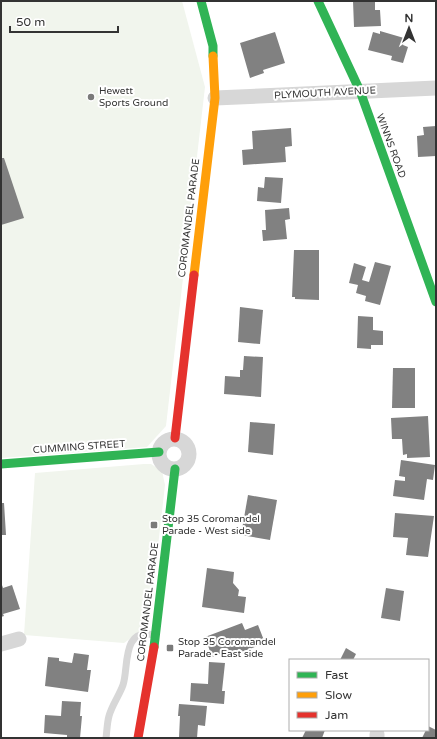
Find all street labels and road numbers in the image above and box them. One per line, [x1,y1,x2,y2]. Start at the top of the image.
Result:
street label: PLYMOUTH AVENUE [274,84,376,102]
street label: WINNS ROAD [374,112,408,180]
street label: COROMANDEL PARADE [176,158,202,278]
street label: CUMMING STREET [32,438,126,456]
street label: COROMANDEL PARADE [135,542,161,662]

